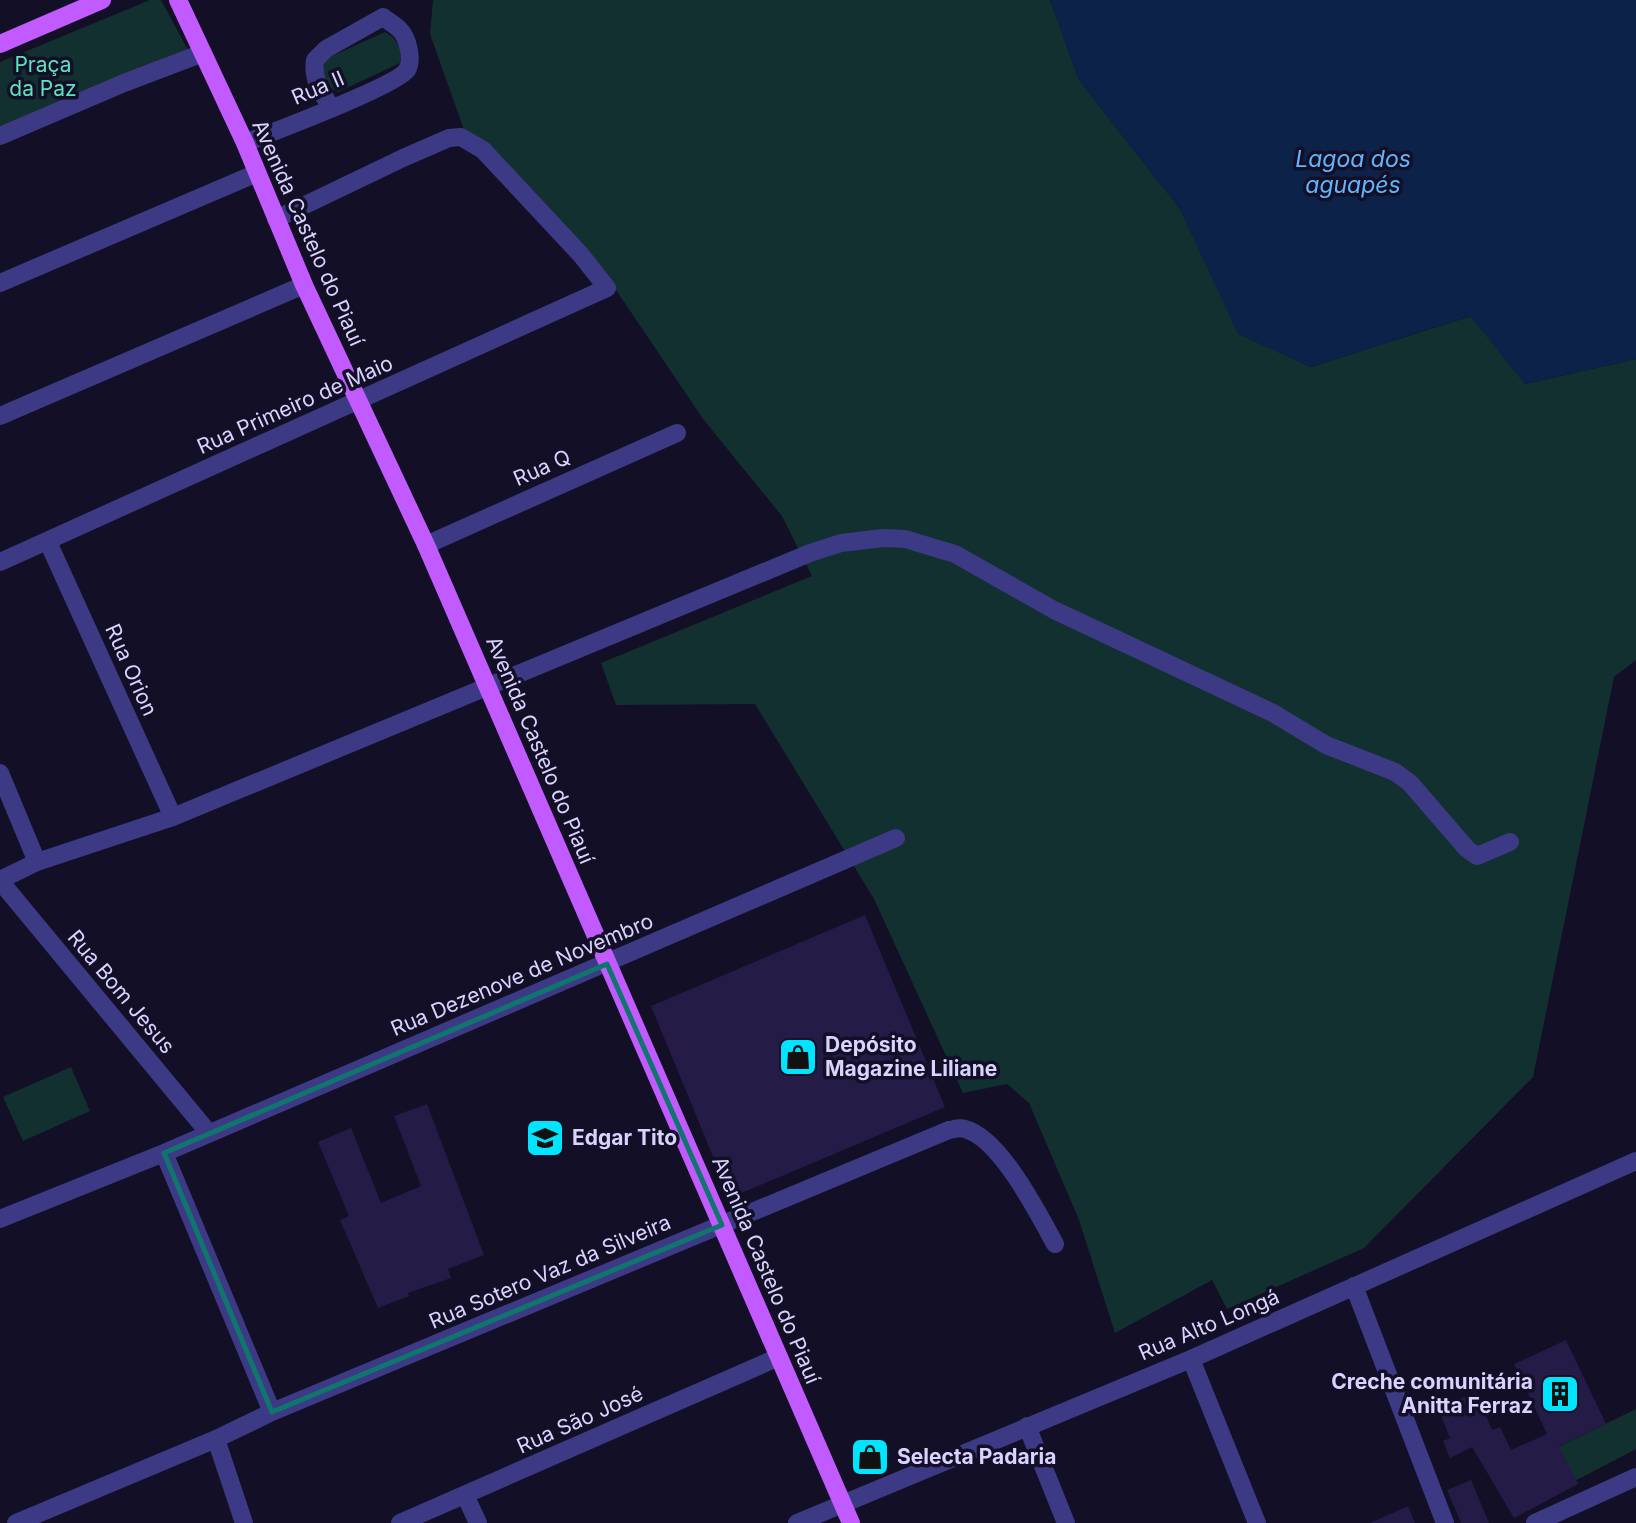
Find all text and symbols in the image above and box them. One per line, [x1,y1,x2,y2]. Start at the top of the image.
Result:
park label: Praça da Paz [9,52,77,101]
street label: Rua II [288,65,348,110]
street label: Avenida Castelo do Piauí [247,116,370,350]
water label: Lagoa dos aguapés [1295,145,1411,199]
street label: Rua Primeiro de Maio [193,350,397,459]
street label: Rua Q [509,444,574,491]
street label: Rua Orion [100,620,163,720]
street label: Avenida Castelo do Piauí [481,632,600,868]
street label: Rua Dezenove de Novembro [387,908,657,1041]
street label: Rua Bom Jesus [63,925,180,1058]
place label: Depósito Magazine Liliane [825,1032,997,1081]
shop icon: Depósito Magazine Liliane [777,1036,819,1078]
school or university icon: Edgar Tito [524,1117,566,1159]
place label: Edgar Tito [572,1125,677,1150]
street label: Avenida Castelo do Piauí [707,1152,826,1388]
street label: Rua Sotero Vaz da Silveira [425,1209,674,1334]
street label: Rua Alto Longá [1135,1284,1283,1365]
place label: Creche comunitária Anitta Ferraz [1331,1369,1533,1418]
building icon: Creche comunitária Anitta Ferraz [1539,1373,1581,1415]
street label: Rua São José [513,1381,647,1458]
shop icon: Selecta Padaria [849,1436,891,1478]
place label: Selecta Padaria [897,1444,1056,1469]

